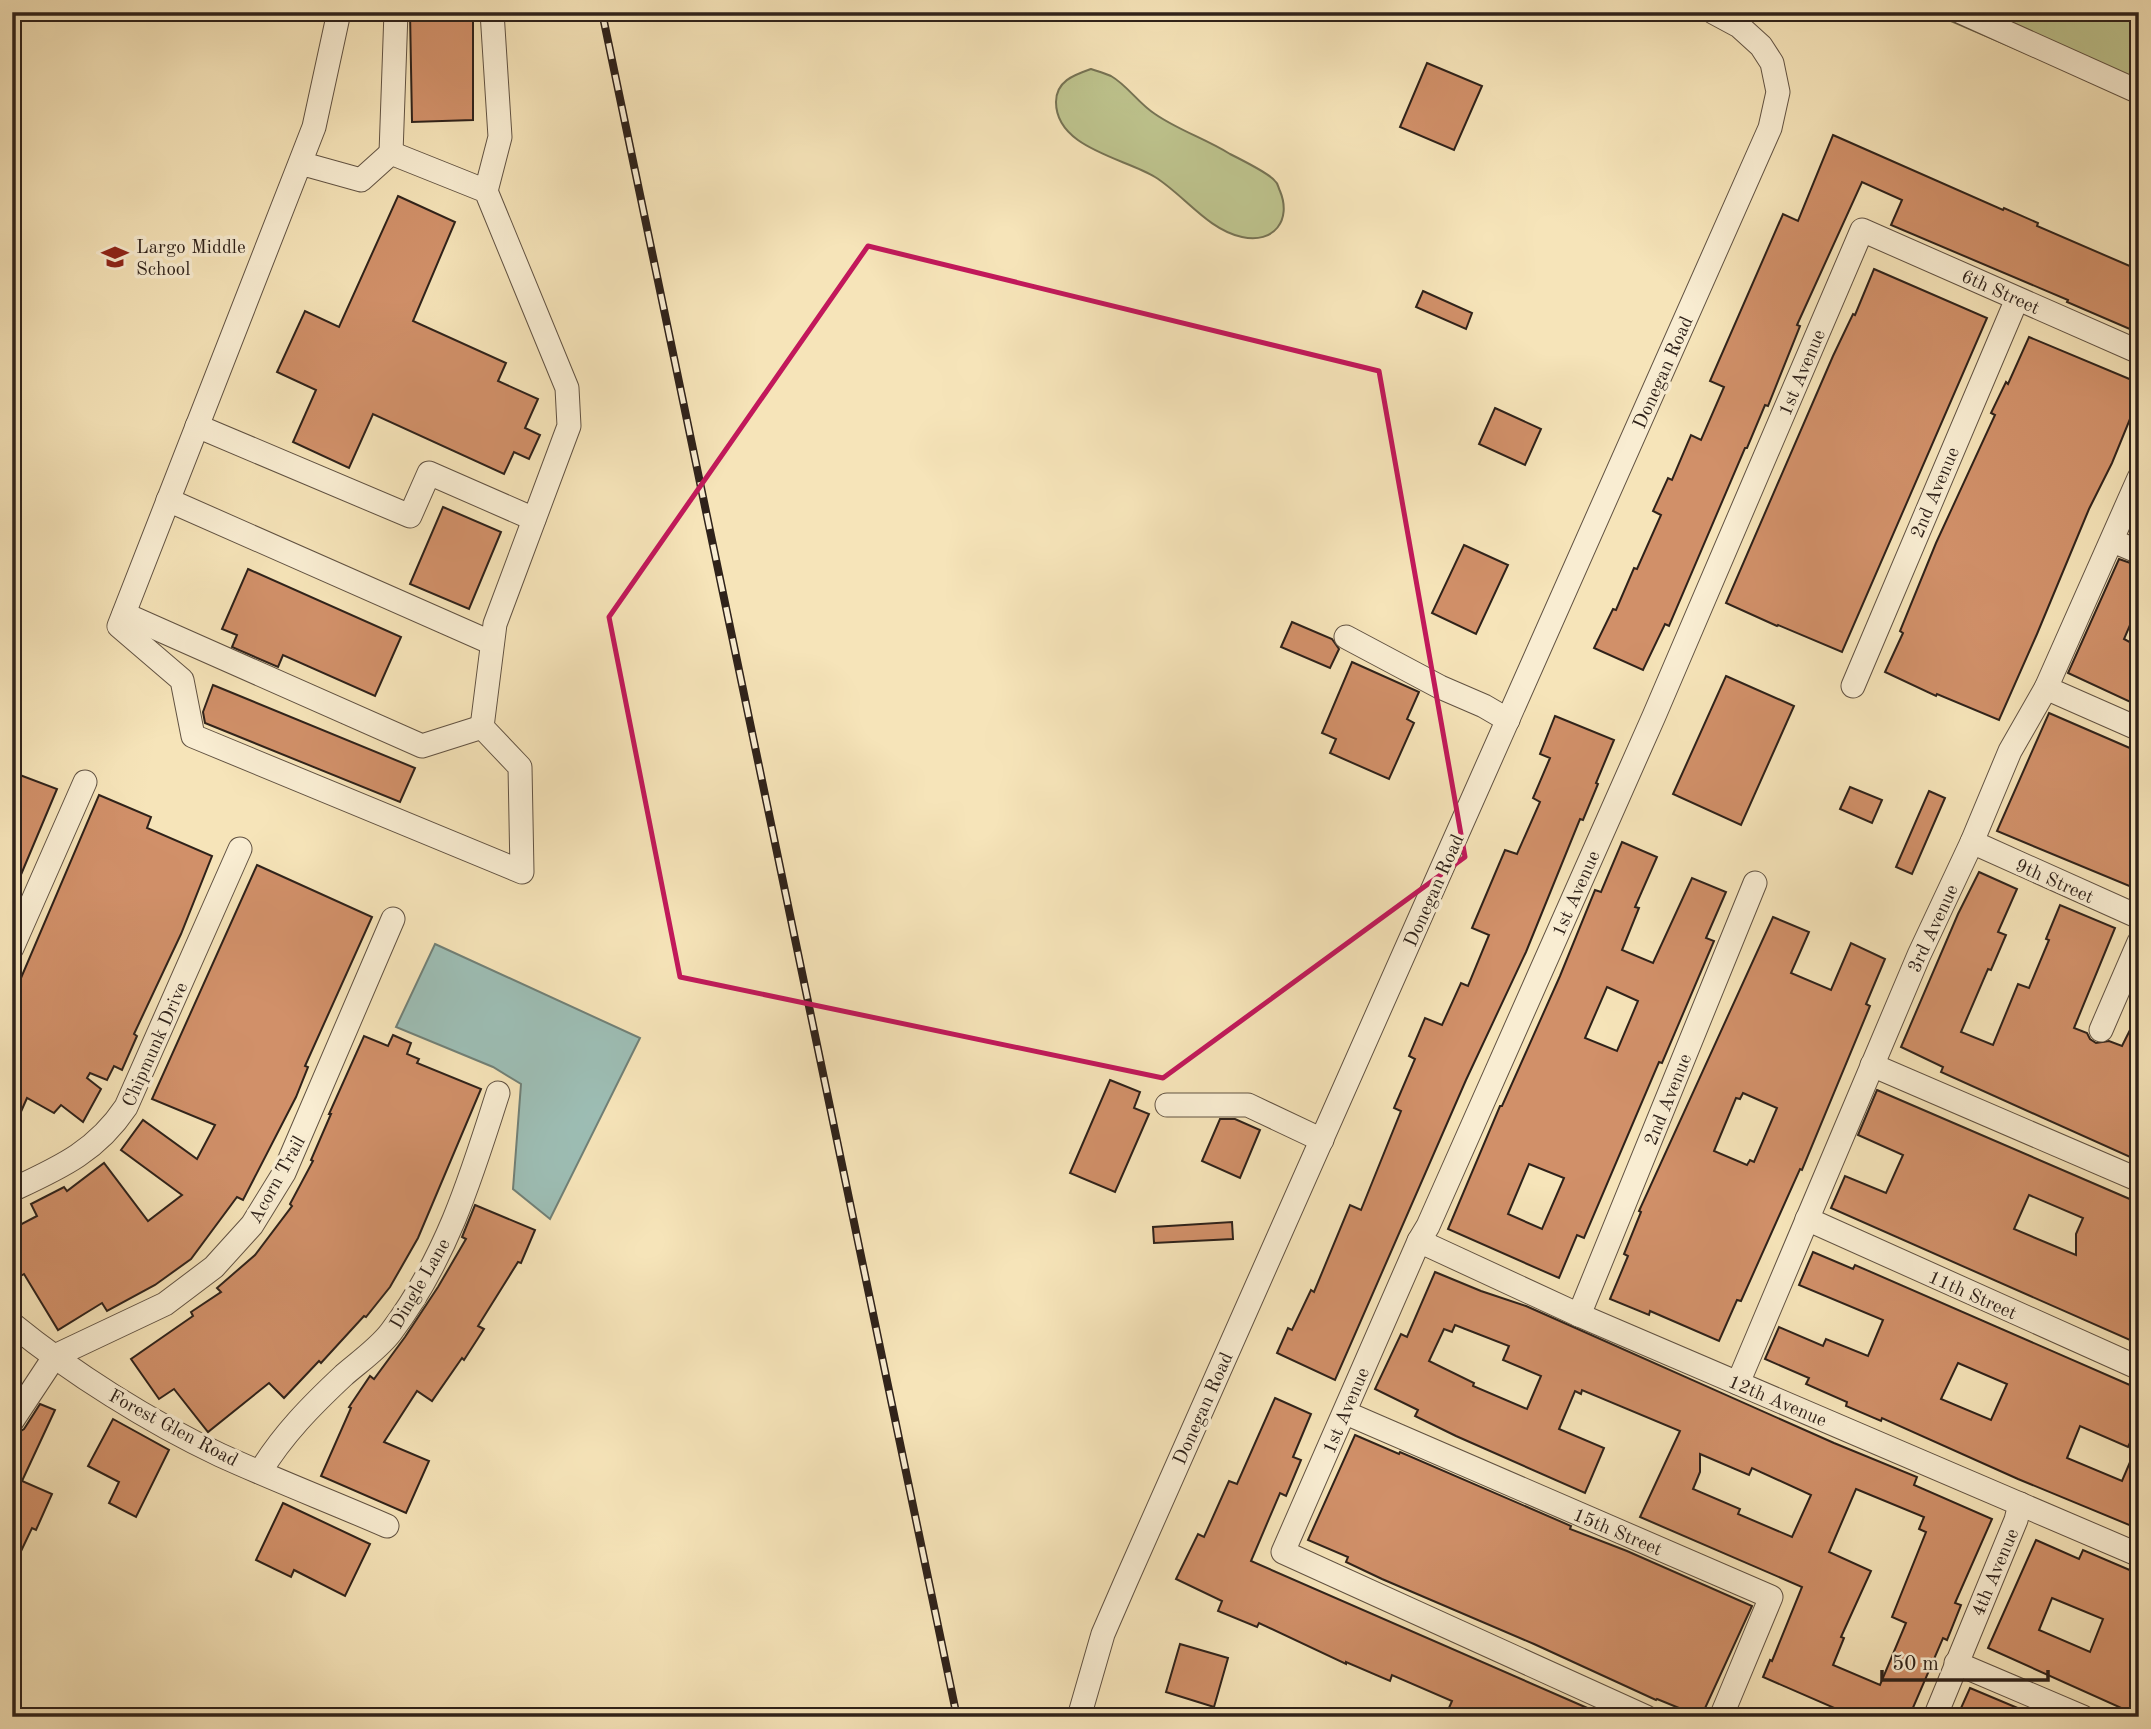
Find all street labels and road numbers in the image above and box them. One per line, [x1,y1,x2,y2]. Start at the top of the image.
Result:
street label: 6th Street [1958,268,2042,319]
street label: Donegan Road [1631,314,1698,432]
street label: 1st Avenue [1777,327,1830,419]
street label: 2nd Avenue [1909,445,1964,541]
street label: Donegan Road [1402,832,1469,950]
street label: 1st Avenue [1550,848,1605,940]
street label: 9th Street [2012,857,2096,908]
street label: 3rd Avenue [1906,882,1963,976]
street label: Chipmunk Drive [120,980,192,1110]
street label: 2nd Avenue [1642,1051,1696,1148]
street label: Acorn Trail [246,1133,310,1227]
street label: Dingle Lane [388,1236,455,1333]
street label: 11th Street [1925,1268,2019,1324]
street label: Donegan Road [1171,1350,1238,1468]
street label: 1st Avenue [1321,1365,1374,1457]
street label: 12th Avenue [1725,1373,1829,1432]
street label: Forest Glen Road [105,1387,241,1471]
street label: 15th Street [1570,1506,1664,1561]
street label: 4th Avenue [1969,1526,2023,1620]

